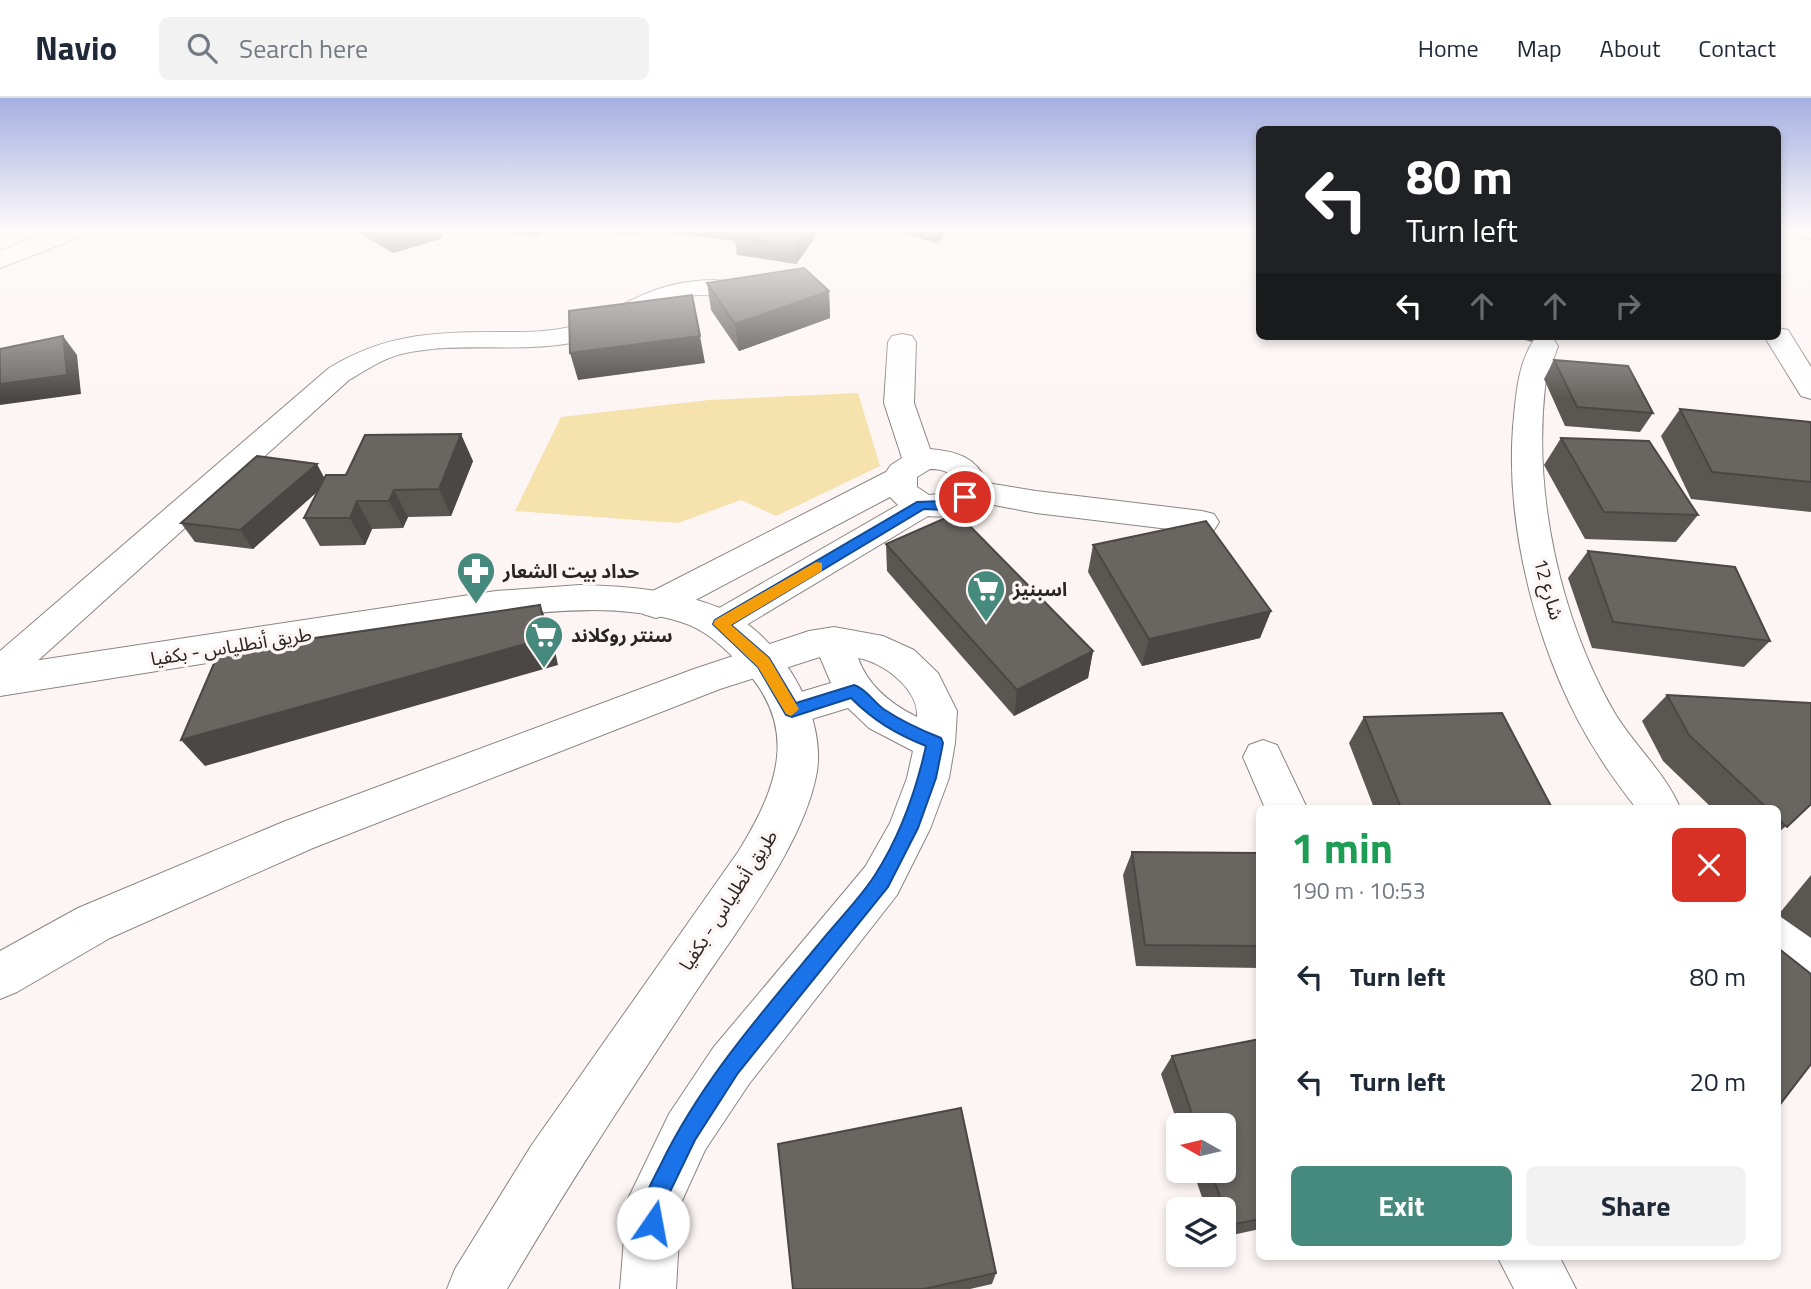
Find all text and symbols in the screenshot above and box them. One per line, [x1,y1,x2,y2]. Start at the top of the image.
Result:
search box [159,17,649,80]
text: Navio [35,23,117,73]
icon: search [183,29,221,67]
text: Search here [239,29,368,68]
text: Home [1418,30,1479,66]
text: Map [1517,30,1562,66]
text: About [1600,30,1660,66]
text: Contact [1698,30,1776,66]
text: 80 m [1406,138,1513,213]
icon: left [1291,154,1382,245]
text: Turn left [1406,206,1518,254]
icon: left [1390,287,1428,325]
icon: ahead [1463,287,1501,325]
icon: ahead [1536,287,1574,325]
icon: right [1609,287,1647,325]
pin [935,467,995,527]
icon: arrive [946,478,984,516]
pharmacy icon: حداد بيت الشعار [455,550,497,605]
street label: شارع 12 [1527,555,1572,623]
place label: حداد بيت الشعار [502,556,639,585]
supermarket icon: اسبنيز [965,568,1007,623]
place label: اسبنيز [1012,574,1067,603]
supermarket icon: سنتر روكلاند [523,614,565,669]
street label: طريق أنطلياس - بكفيا [148,618,314,673]
place label: سنتر روكلاند [571,620,673,649]
text: 1 min [1291,815,1393,879]
street label: طريق أنطلياس - بكفيا [671,823,784,976]
button: close [1672,828,1746,902]
text: 190 m · 10:53 [1291,873,1426,908]
text: Turn left [1350,957,1445,996]
text: 80 m [1689,957,1746,996]
icon: left [1291,958,1329,996]
text: Turn left [1350,1062,1445,1101]
text: 20 m [1689,1062,1746,1101]
icon: left [1291,1063,1329,1101]
north arrow [1166,1113,1236,1183]
map controls [1166,1113,1236,1267]
button: Exit [1291,1166,1512,1246]
button: Share [1526,1166,1746,1246]
position arrow [616,1186,690,1260]
button: layers [1166,1197,1236,1267]

